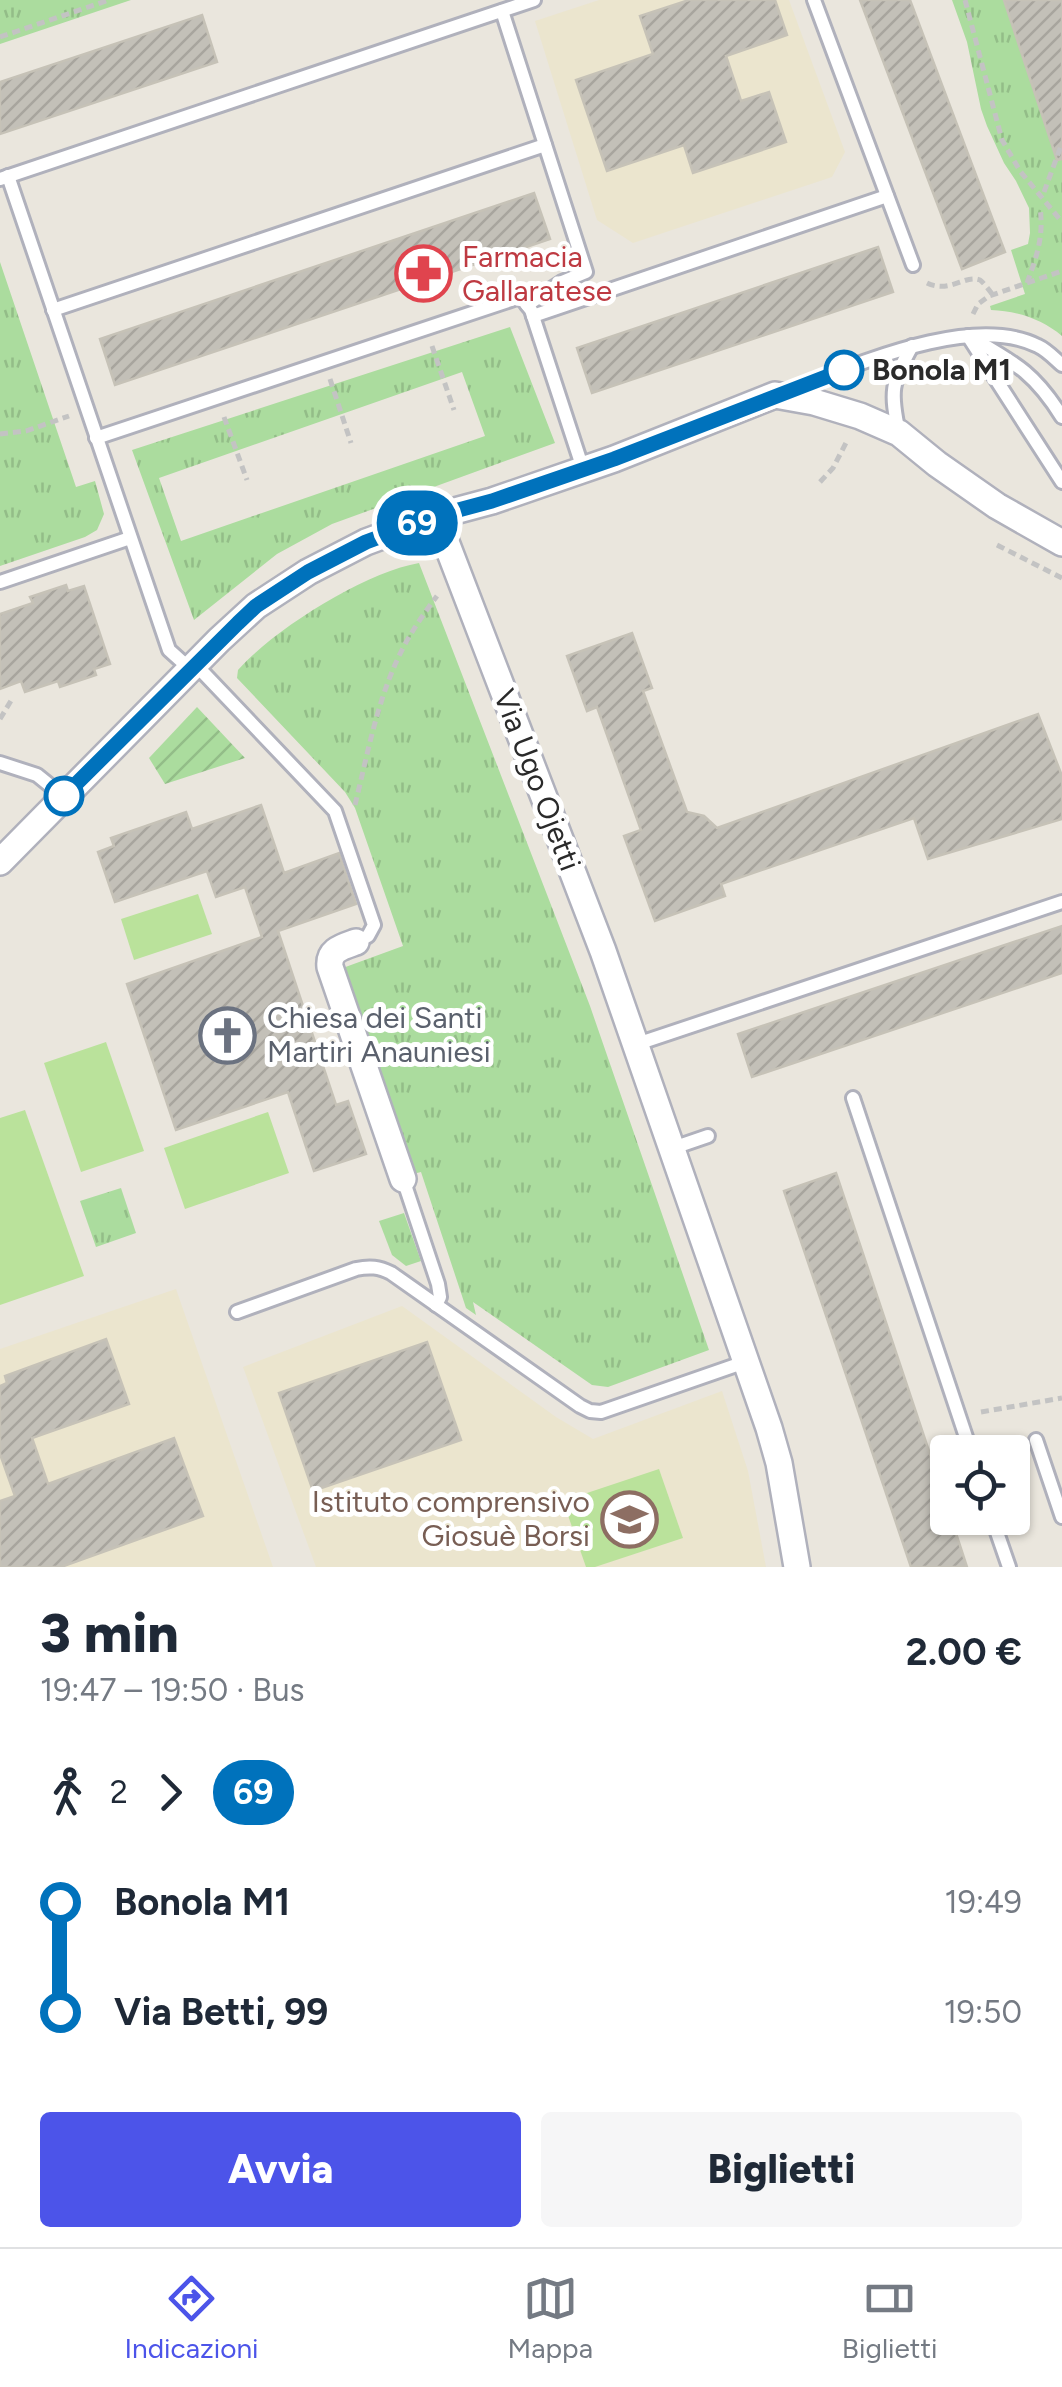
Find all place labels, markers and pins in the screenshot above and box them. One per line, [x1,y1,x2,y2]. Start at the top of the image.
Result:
place label: Farmacia Gallaratese [462,238,612,309]
pharmacy icon: Farmacia Gallaratese [393,244,453,304]
marker: Bonola M1 [825,351,863,389]
place label: Bonola M1 [872,351,1011,388]
unlabelled marker [45,777,83,815]
place label: Chiesa dei Santi Martiri Anauniesi [267,999,491,1070]
church icon: Chiesa dei Santi Martiri Anauniesi [198,1005,258,1065]
place label: Istituto comprensivo Giosuè Borsi [312,1483,590,1554]
school or university icon: Istituto comprensivo Giosuè Borsi [599,1489,659,1549]

